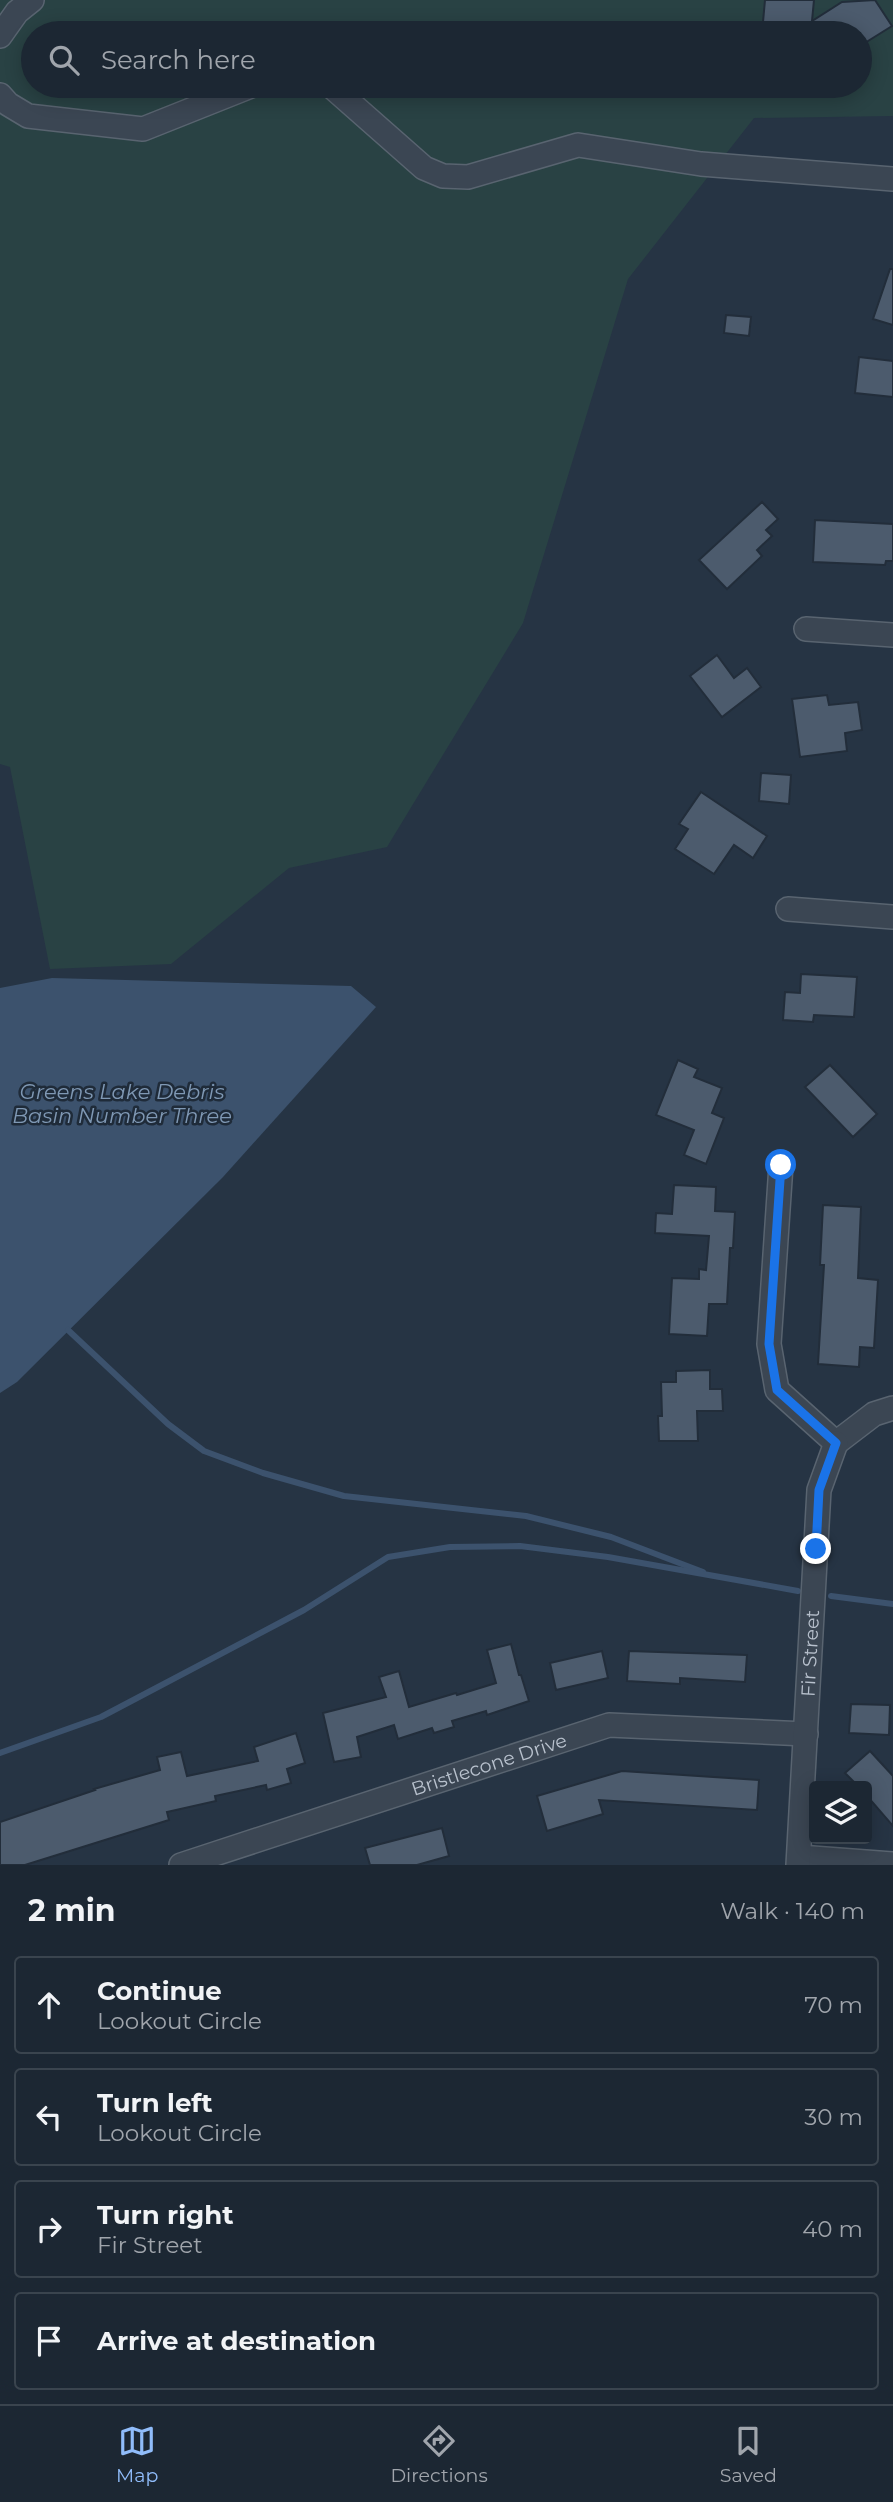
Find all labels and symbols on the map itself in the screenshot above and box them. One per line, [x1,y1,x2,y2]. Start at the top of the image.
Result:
water label: Greens Lake Debris Basin Number Three [12,1079,232,1128]
route start [765,1149,796,1180]
route end [800,1533,831,1564]
street label: Fir Street [796,1609,824,1698]
street label: Bristlecone Drive [408,1729,570,1801]

